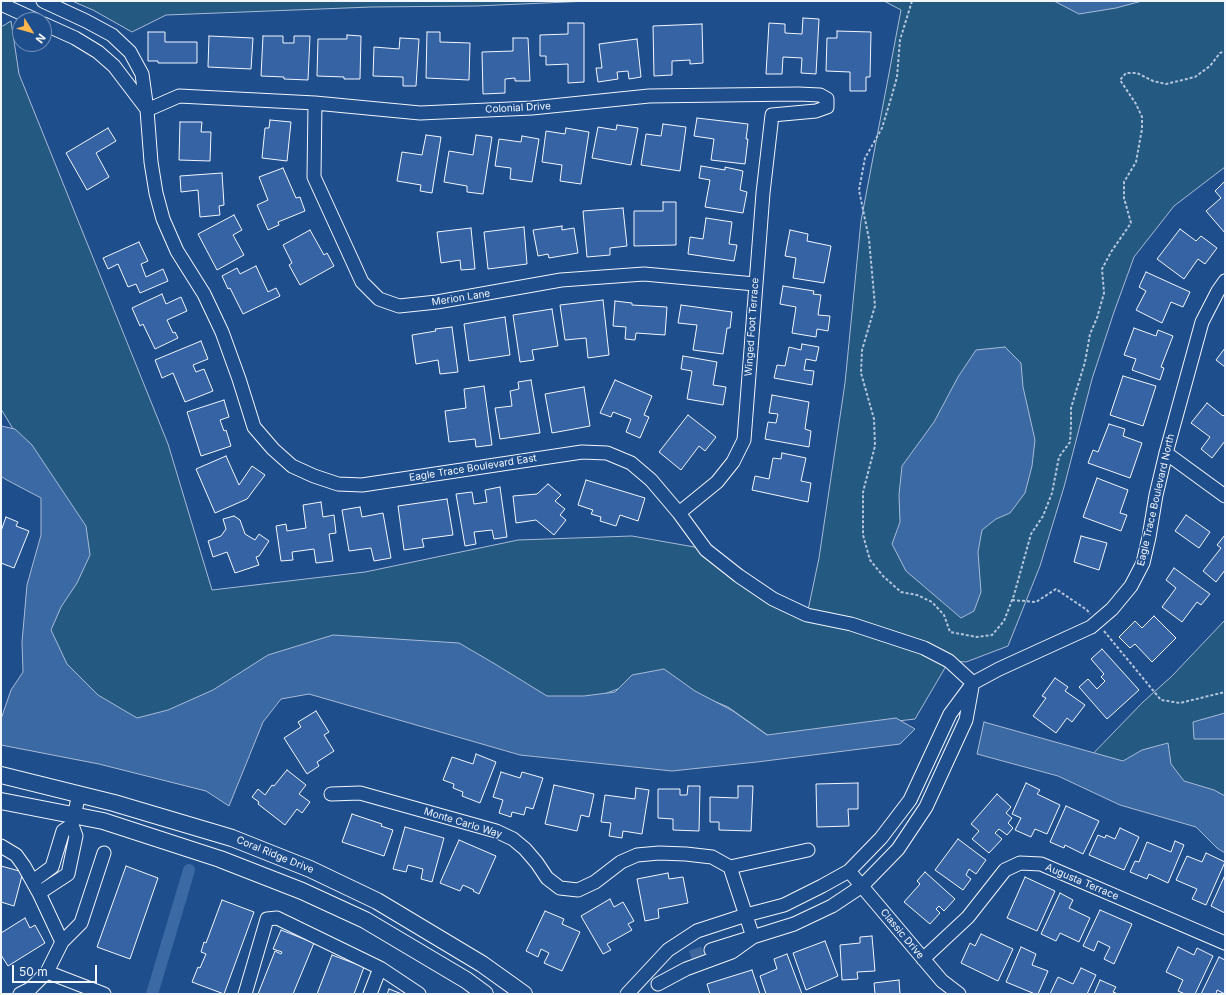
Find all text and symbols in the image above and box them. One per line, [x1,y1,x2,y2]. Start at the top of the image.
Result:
north arrow [12,12,52,52]
text: N [33,31,49,46]
street label: Colonial Drive [485,100,551,116]
street label: Winged Foot Terrace [743,277,761,377]
street label: Merion Lane [431,287,491,309]
street label: Eagle Trace Boulevard North [1135,433,1177,567]
street label: Eagle Trace Boulevard East [408,452,538,484]
street label: Monte Carlo Way [422,805,504,841]
street label: Coral Ridge Drive [235,834,315,876]
street label: Augusta Terrace [1044,861,1120,903]
street label: Classic Drive [878,907,926,961]
scale bar [14,957,99,983]
text: 50 m [19,964,48,979]

